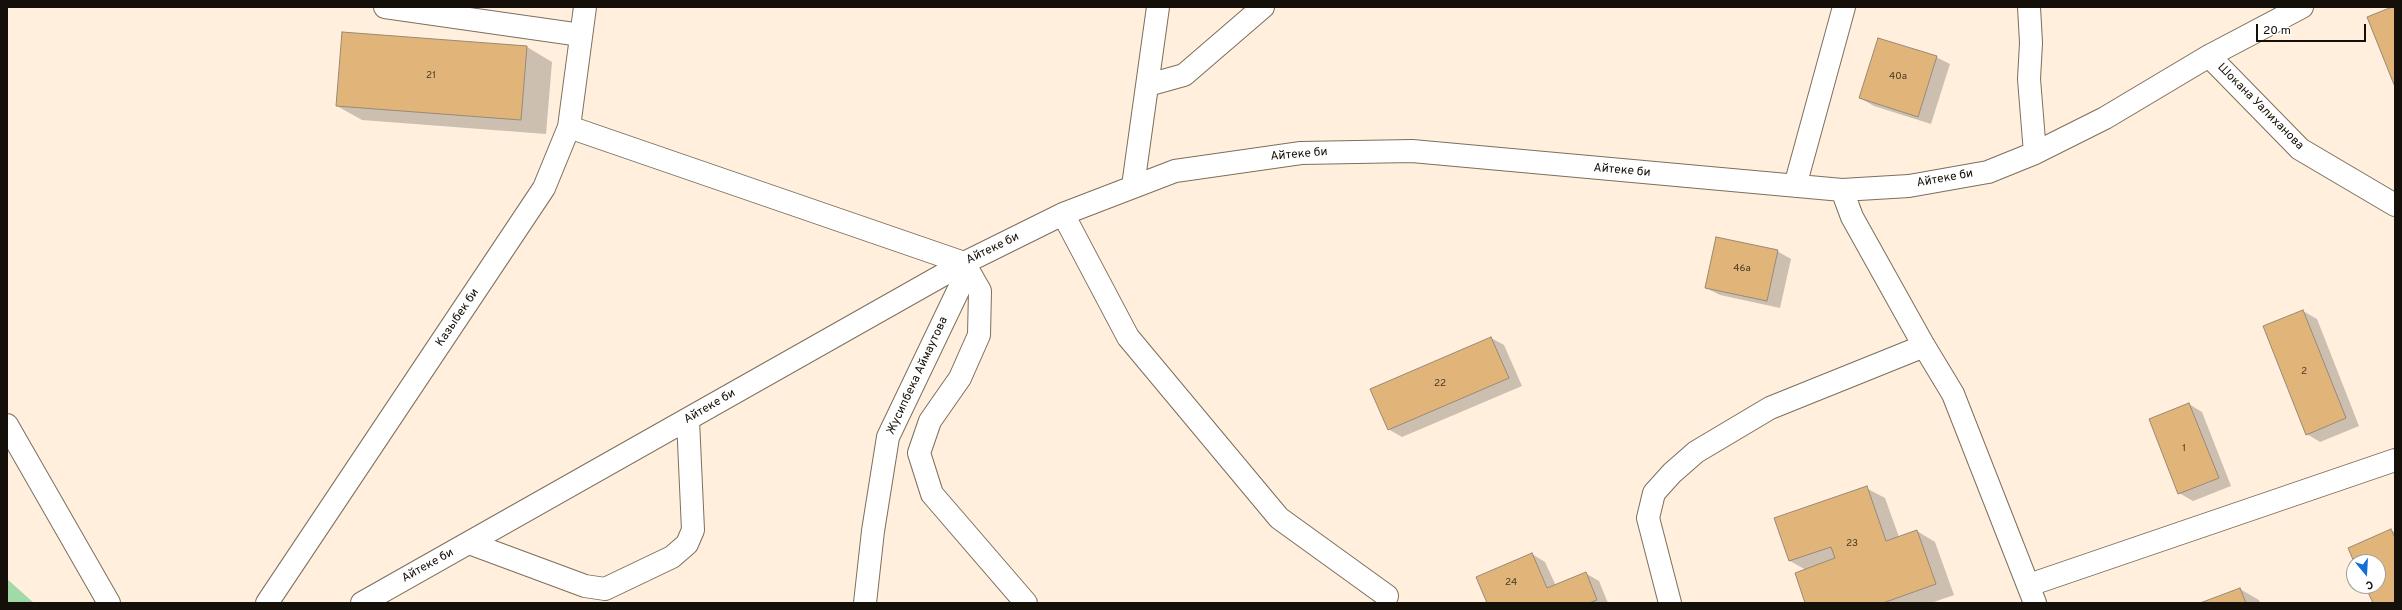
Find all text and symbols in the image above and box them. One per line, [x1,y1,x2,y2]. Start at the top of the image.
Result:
scale bar [2258,16,2368,42]
text: 20 m [2263,23,2291,39]
street label: Шокана Уалиханова [2214,61,2306,153]
house number: 21 [426,70,436,82]
house number: 40а [1889,71,1907,83]
street label: Айтеке би [1270,145,1328,165]
street label: Айтеке би [1593,161,1651,181]
street label: Айтеке би [1916,167,1974,191]
street label: Айтеке би [964,230,1022,268]
house number: 46а [1733,263,1751,275]
street label: Казыбек би [433,286,483,350]
street label: Жусипбека Аймаутова [884,315,952,437]
house number: 2 [2301,366,2307,378]
house number: 22 [1434,378,1446,390]
street label: Айтеке би [682,386,738,428]
house number: 1 [2182,443,2186,455]
house number: 23 [1846,538,1858,550]
street label: Айтеке би [400,546,456,586]
north arrow [2346,554,2386,594]
house number: 24 [1505,577,1517,589]
text: С [2364,577,2375,592]

